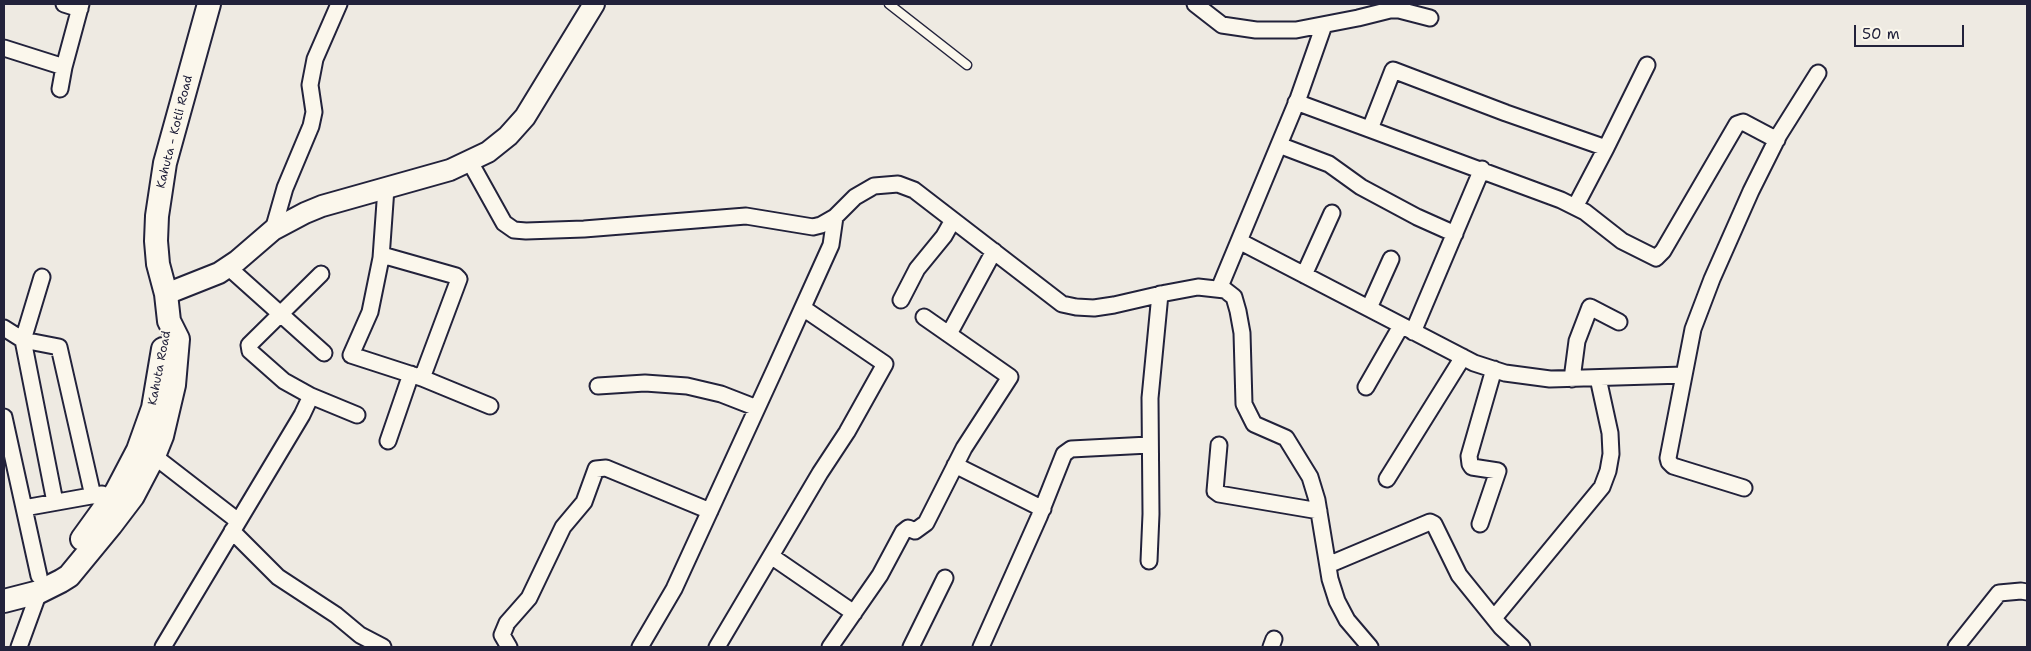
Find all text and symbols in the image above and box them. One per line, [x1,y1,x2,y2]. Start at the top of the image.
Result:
scale bar [1856,15,1966,47]
text: 50 m [1862,24,1900,44]
street label: Kahuta - Kotli Road [154,74,196,190]
street label: Kahuta Road [146,329,174,407]

